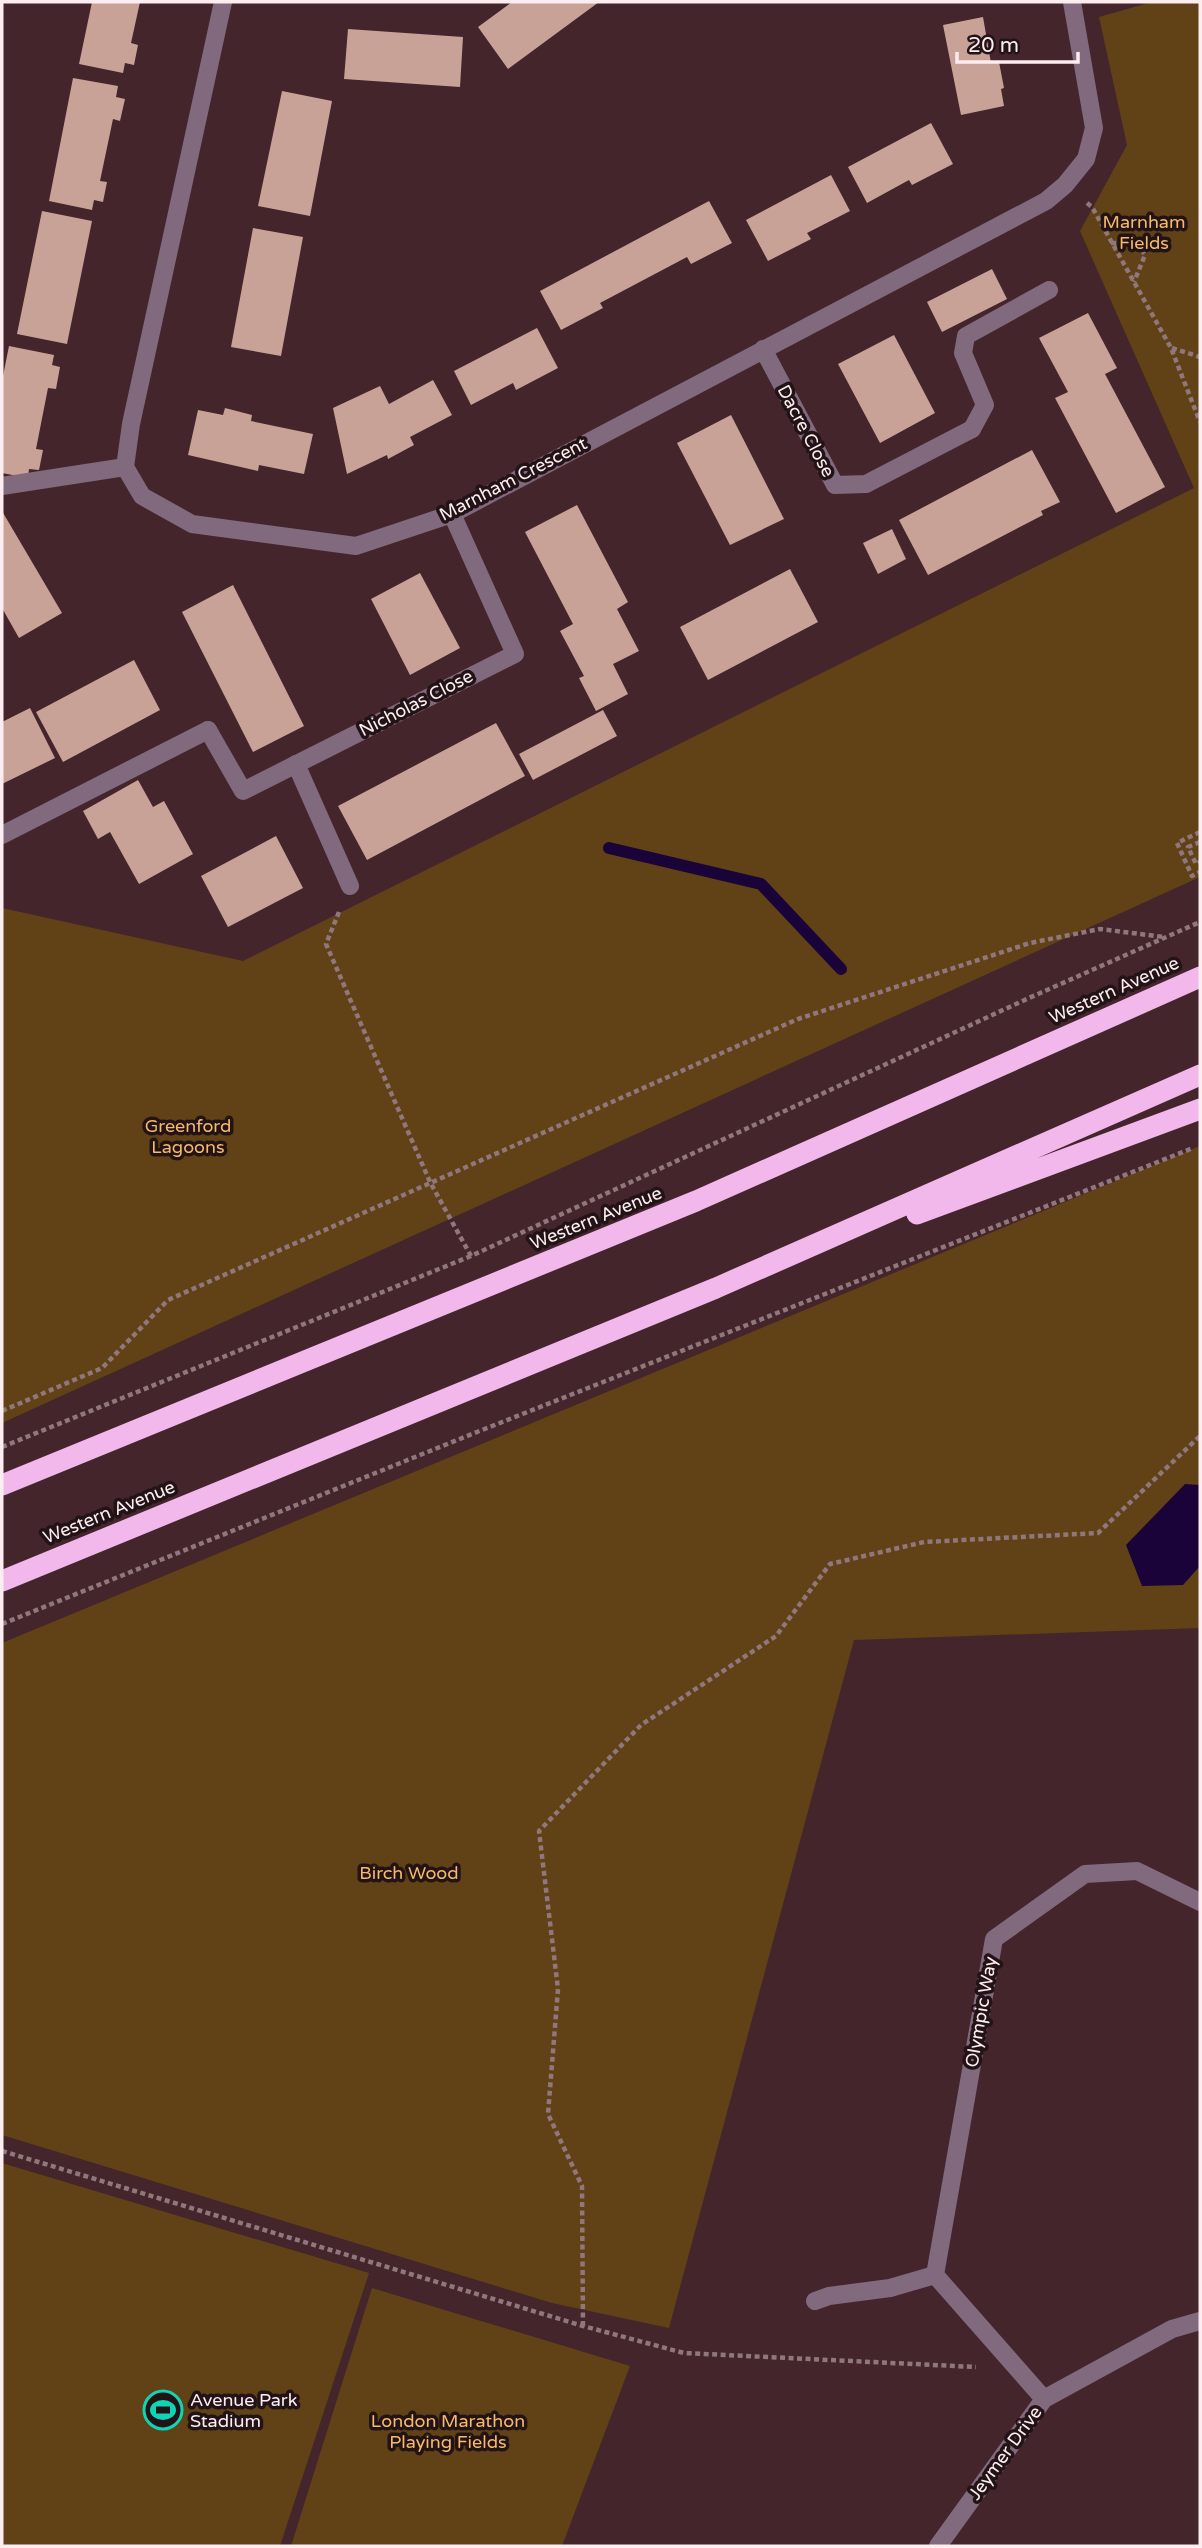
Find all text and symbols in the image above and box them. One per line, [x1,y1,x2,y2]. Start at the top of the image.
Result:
scale bar [957,21,1078,65]
text: 20 m [968,33,1019,58]
park label: Marnham Fields [1103,211,1185,254]
street label: Dacre Close [773,381,839,481]
street label: Marnham Crescent [435,432,591,526]
street label: Nicholas Close [355,665,477,741]
street label: Western Avenue [1046,951,1182,1029]
park label: Greenford Lagoons [145,1115,231,1158]
street label: Western Avenue [527,1182,665,1254]
street label: Western Avenue [40,1476,178,1548]
park label: Birch Wood [359,1862,459,1884]
street label: Olympic Way [960,1954,1002,2069]
sports icon: Avenue Park Stadium [142,2389,184,2431]
place label: Avenue Park Stadium [190,2389,298,2432]
street label: Jeymer Drive [964,2402,1046,2504]
park label: London Marathon Playing Fields [371,2410,525,2453]

